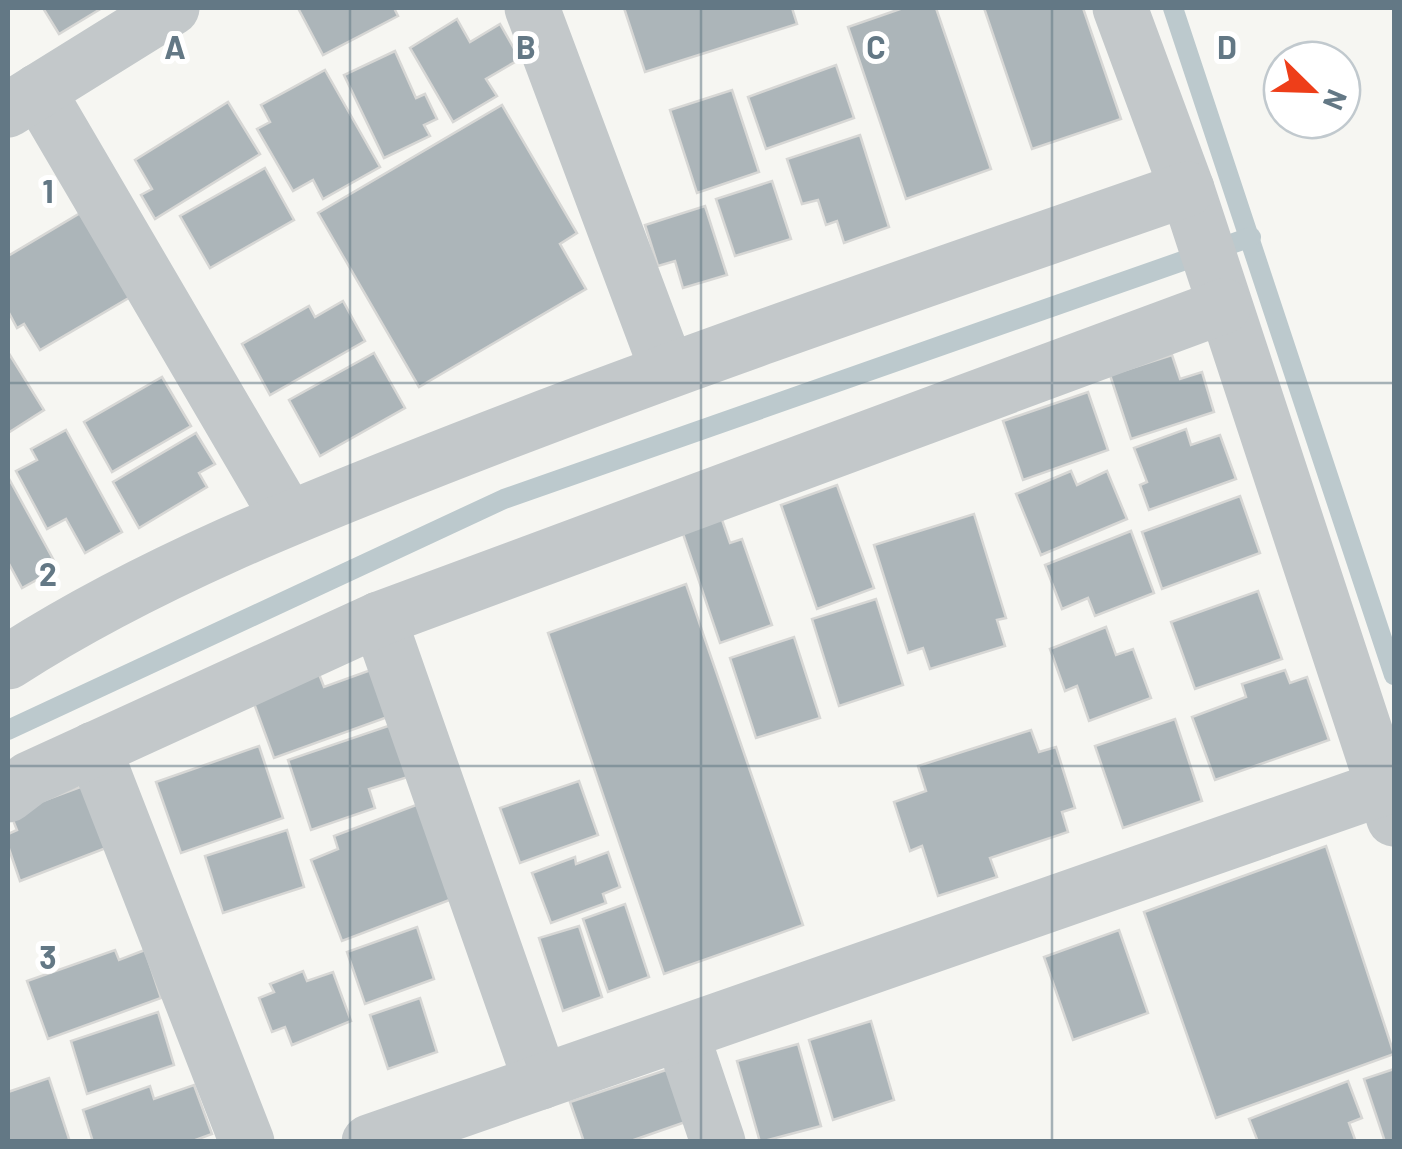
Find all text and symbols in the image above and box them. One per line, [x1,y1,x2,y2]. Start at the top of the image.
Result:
text: A [164,27,186,65]
text: B [516,27,536,65]
text: C [866,27,886,65]
text: D [1217,27,1237,65]
north arrow [1262,40,1362,140]
text: N [1317,85,1355,115]
text: 1 [42,171,54,209]
text: 2 [39,554,57,592]
text: 3 [39,937,57,975]

